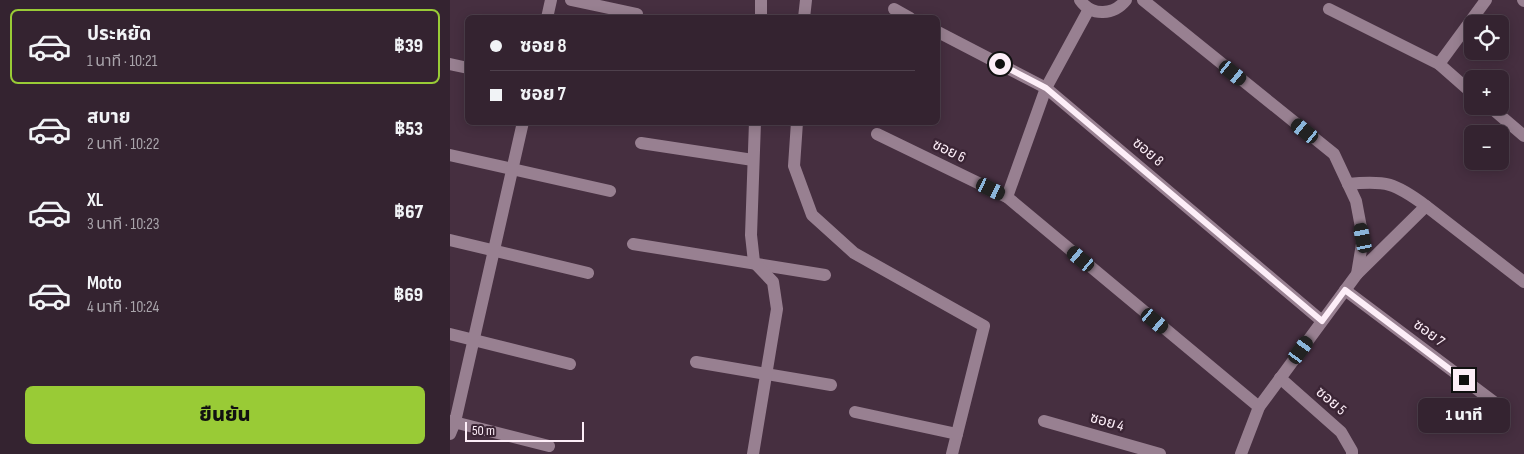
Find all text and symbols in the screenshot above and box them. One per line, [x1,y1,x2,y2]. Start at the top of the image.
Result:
map controls [1464,15,1509,170]
button: locate [1464,15,1509,60]
text: ประหยัด [87,23,151,46]
icon: car [27,24,72,69]
text: ฿39 [394,35,423,58]
text: ซอย 8 [520,35,566,58]
text: 1 นาที · 10:21 [87,52,157,71]
route start [989,53,1011,75]
car [1216,58,1249,88]
button: + [1464,70,1509,115]
text: ซอย 7 [520,83,566,106]
text: สบาย [87,106,131,129]
icon: car [27,107,72,152]
car [1288,116,1321,146]
text: ฿53 [395,118,423,141]
button: − [1464,125,1509,170]
street label: ซอย 8 [1129,134,1167,170]
text: 2 นาที · 10:22 [87,135,159,154]
street label: ซอย 6 [929,135,969,167]
car [974,176,1007,202]
text: XL [87,189,103,212]
icon: car [27,190,72,235]
text: ฿67 [394,201,423,224]
text: 3 นาที · 10:23 [87,215,159,234]
car [1352,222,1373,254]
car [1064,244,1097,274]
text: Moto [87,272,122,295]
icon: car [27,273,72,318]
text: ฿69 [393,284,423,307]
text: 4 นาที · 10:24 [87,298,159,317]
car [1138,306,1171,336]
street label: ซอย 7 [1410,315,1448,351]
car [1286,333,1315,367]
route end [1453,369,1475,391]
street label: ซอย 5 [1312,383,1350,419]
button: ยืนยัน [25,386,425,444]
callout: 1 นาที [1418,398,1510,432]
text: 1 นาที [1445,406,1483,425]
street label: ซอย 4 [1088,408,1126,436]
scale bar [465,419,584,442]
text: 50 m [472,422,495,439]

